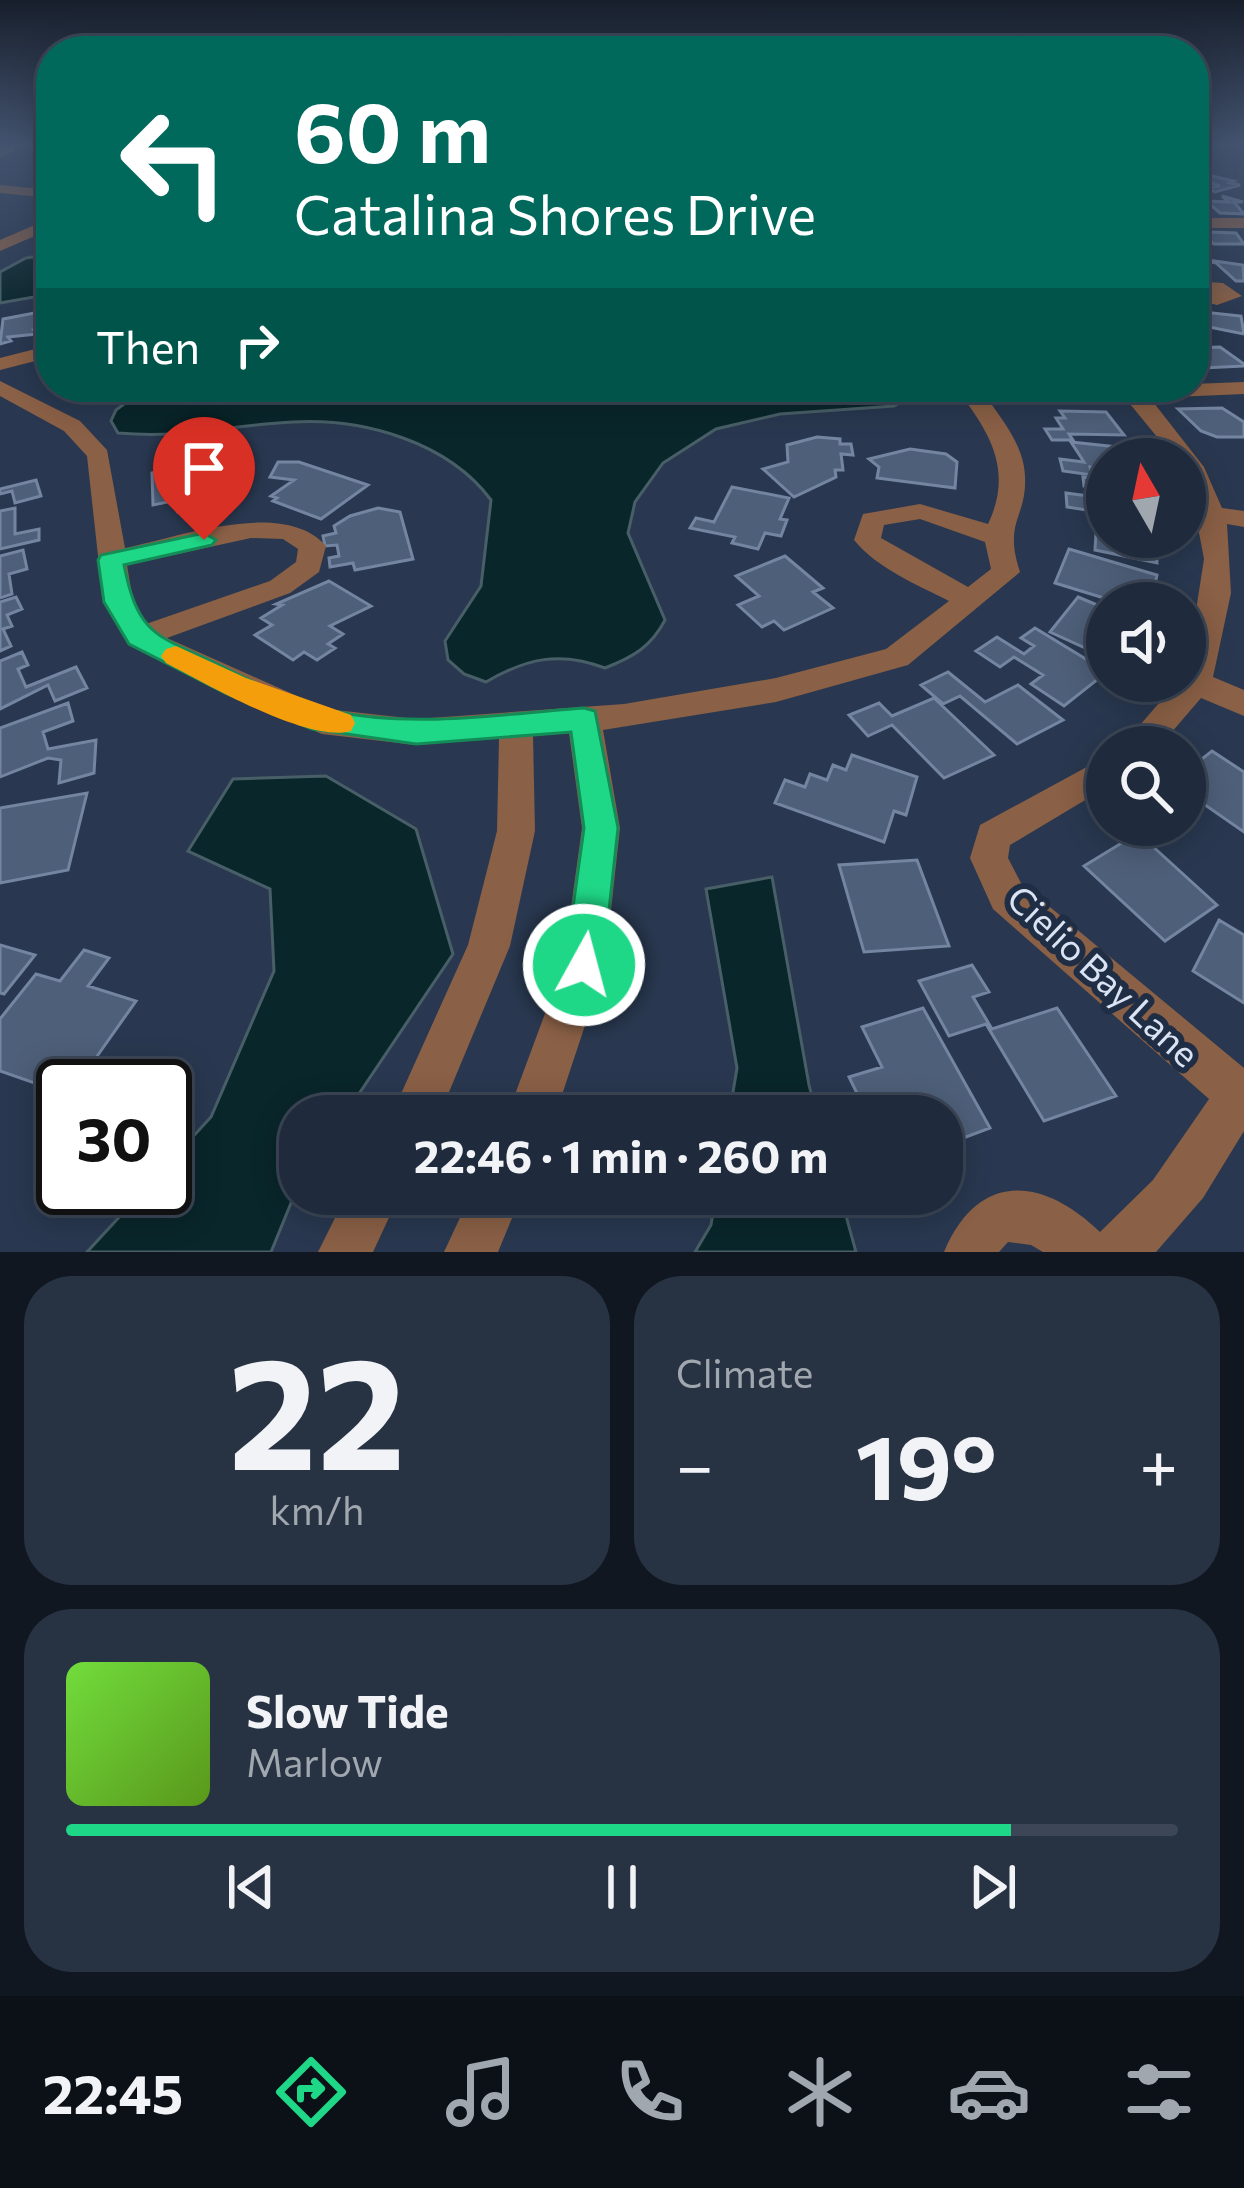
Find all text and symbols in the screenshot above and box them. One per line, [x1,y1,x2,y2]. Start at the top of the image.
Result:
text: 60 m [294,78,491,180]
icon: left [96,84,252,240]
text: Catalina Shores Drive [294,180,816,246]
icon: right [224,312,290,378]
text: Then [96,318,200,373]
pin [153,417,255,540]
icon: arrive [171,435,237,501]
north arrow [1086,438,1206,558]
map controls [1086,438,1206,846]
button: sound [1086,582,1206,702]
button: search [1086,726,1206,846]
street label: Cielio Bay Lane [999,875,1209,1074]
position arrow [521,902,647,1028]
speed limit sign: 30 [36,1059,192,1215]
text: 22:46 · 1 min · 260 m [414,1127,828,1182]
text: 22 [228,1311,406,1502]
text: Climate [676,1348,813,1396]
text: 19° [856,1408,997,1519]
text: − [676,1423,714,1504]
text: + [1139,1423,1178,1504]
text: km/h [270,1485,364,1533]
text: Slow Tide [246,1682,449,1737]
text: Marlow [246,1737,383,1785]
icon: previous [218,1854,284,1920]
icon: pause [589,1854,655,1920]
icon: next [960,1854,1026,1920]
icon: directions [269,2050,353,2134]
icon: music [439,2050,523,2134]
icon: phone [608,2050,692,2134]
icon: climate [778,2050,862,2134]
icon: car [947,2050,1031,2134]
icon: filters [1117,2050,1201,2134]
text: 22:45 [43,2059,183,2125]

